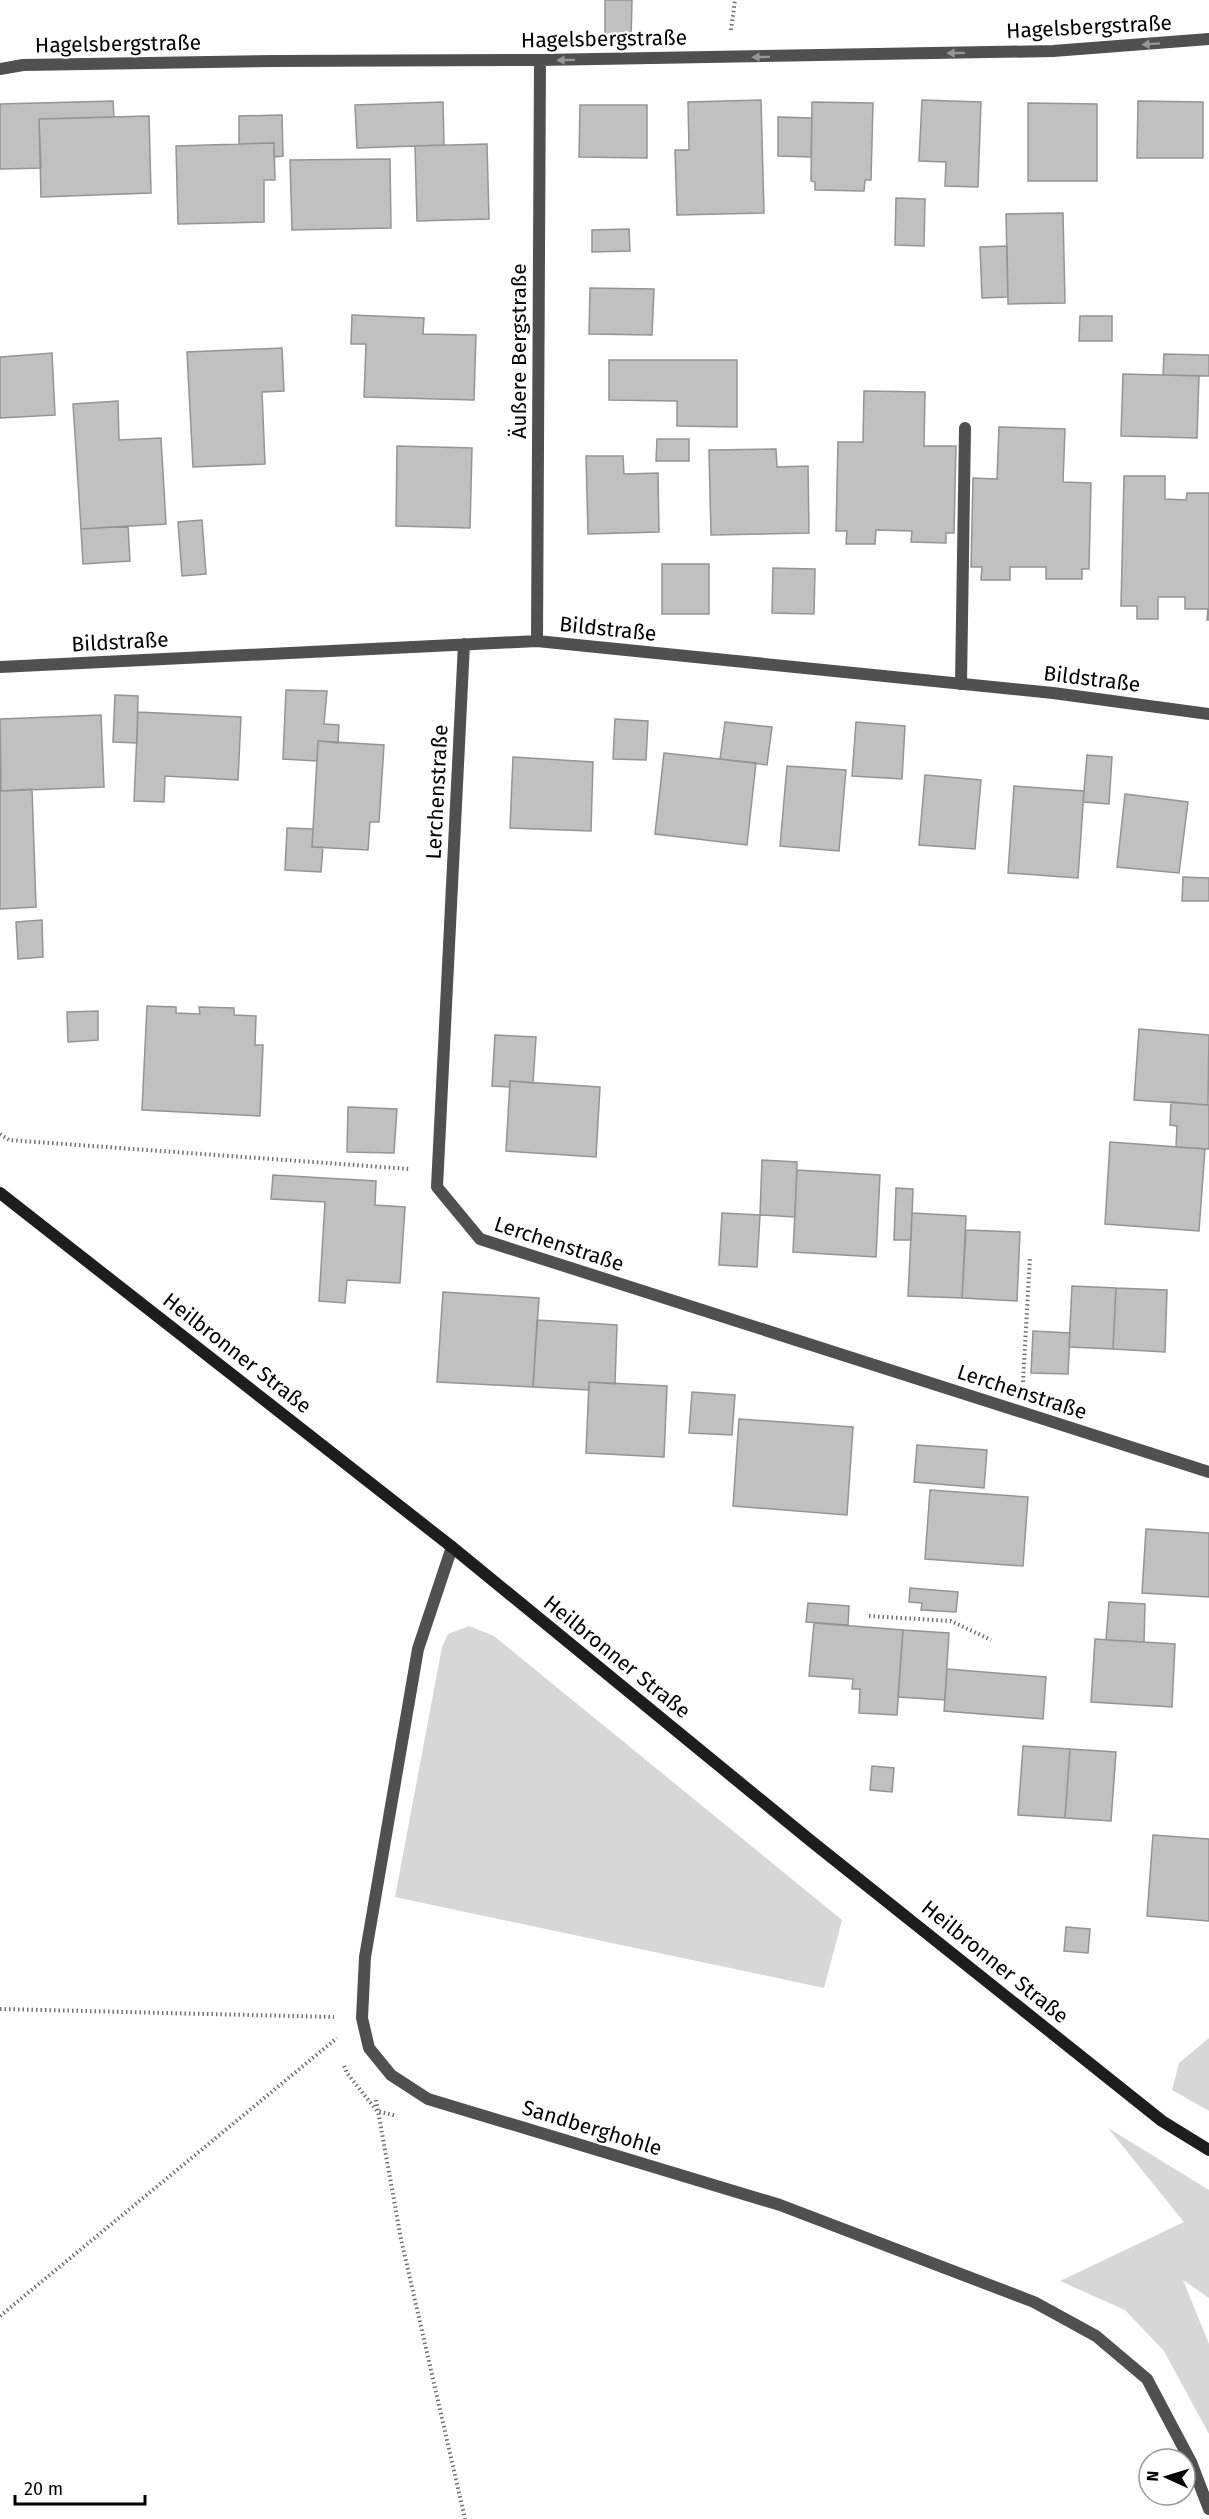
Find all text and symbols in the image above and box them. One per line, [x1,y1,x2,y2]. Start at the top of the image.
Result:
street label: Hagelsbergstraße [1005,10,1173,44]
street label: Hagelsbergstraße [521,25,687,53]
street label: Hagelsbergstraße [35,30,201,58]
one-way arrow [1141,39,1160,49]
one-way arrow [946,48,965,58]
one-way arrow [752,52,771,62]
one-way arrow [557,55,576,65]
street label: Äußere Bergstraße [506,263,532,439]
street label: Bildstraße [558,611,658,647]
street label: Bildstraße [71,626,169,658]
street label: Bildstraße [1042,660,1142,698]
street label: Lerchenstraße [420,724,454,860]
street label: Lerchenstraße [491,1211,627,1277]
street label: Heilbronner Straße [157,1287,317,1419]
street label: Lerchenstraße [954,1359,1090,1425]
street label: Heilbronner Straße [538,1590,696,1724]
street label: Heilbronner Straße [916,1895,1074,2029]
street label: Sandberghohle [519,2094,665,2162]
north arrow [1137,2447,1197,2507]
scale bar [15,2468,146,2506]
text: N [1143,2470,1162,2482]
text: 20 m [24,2478,63,2500]

